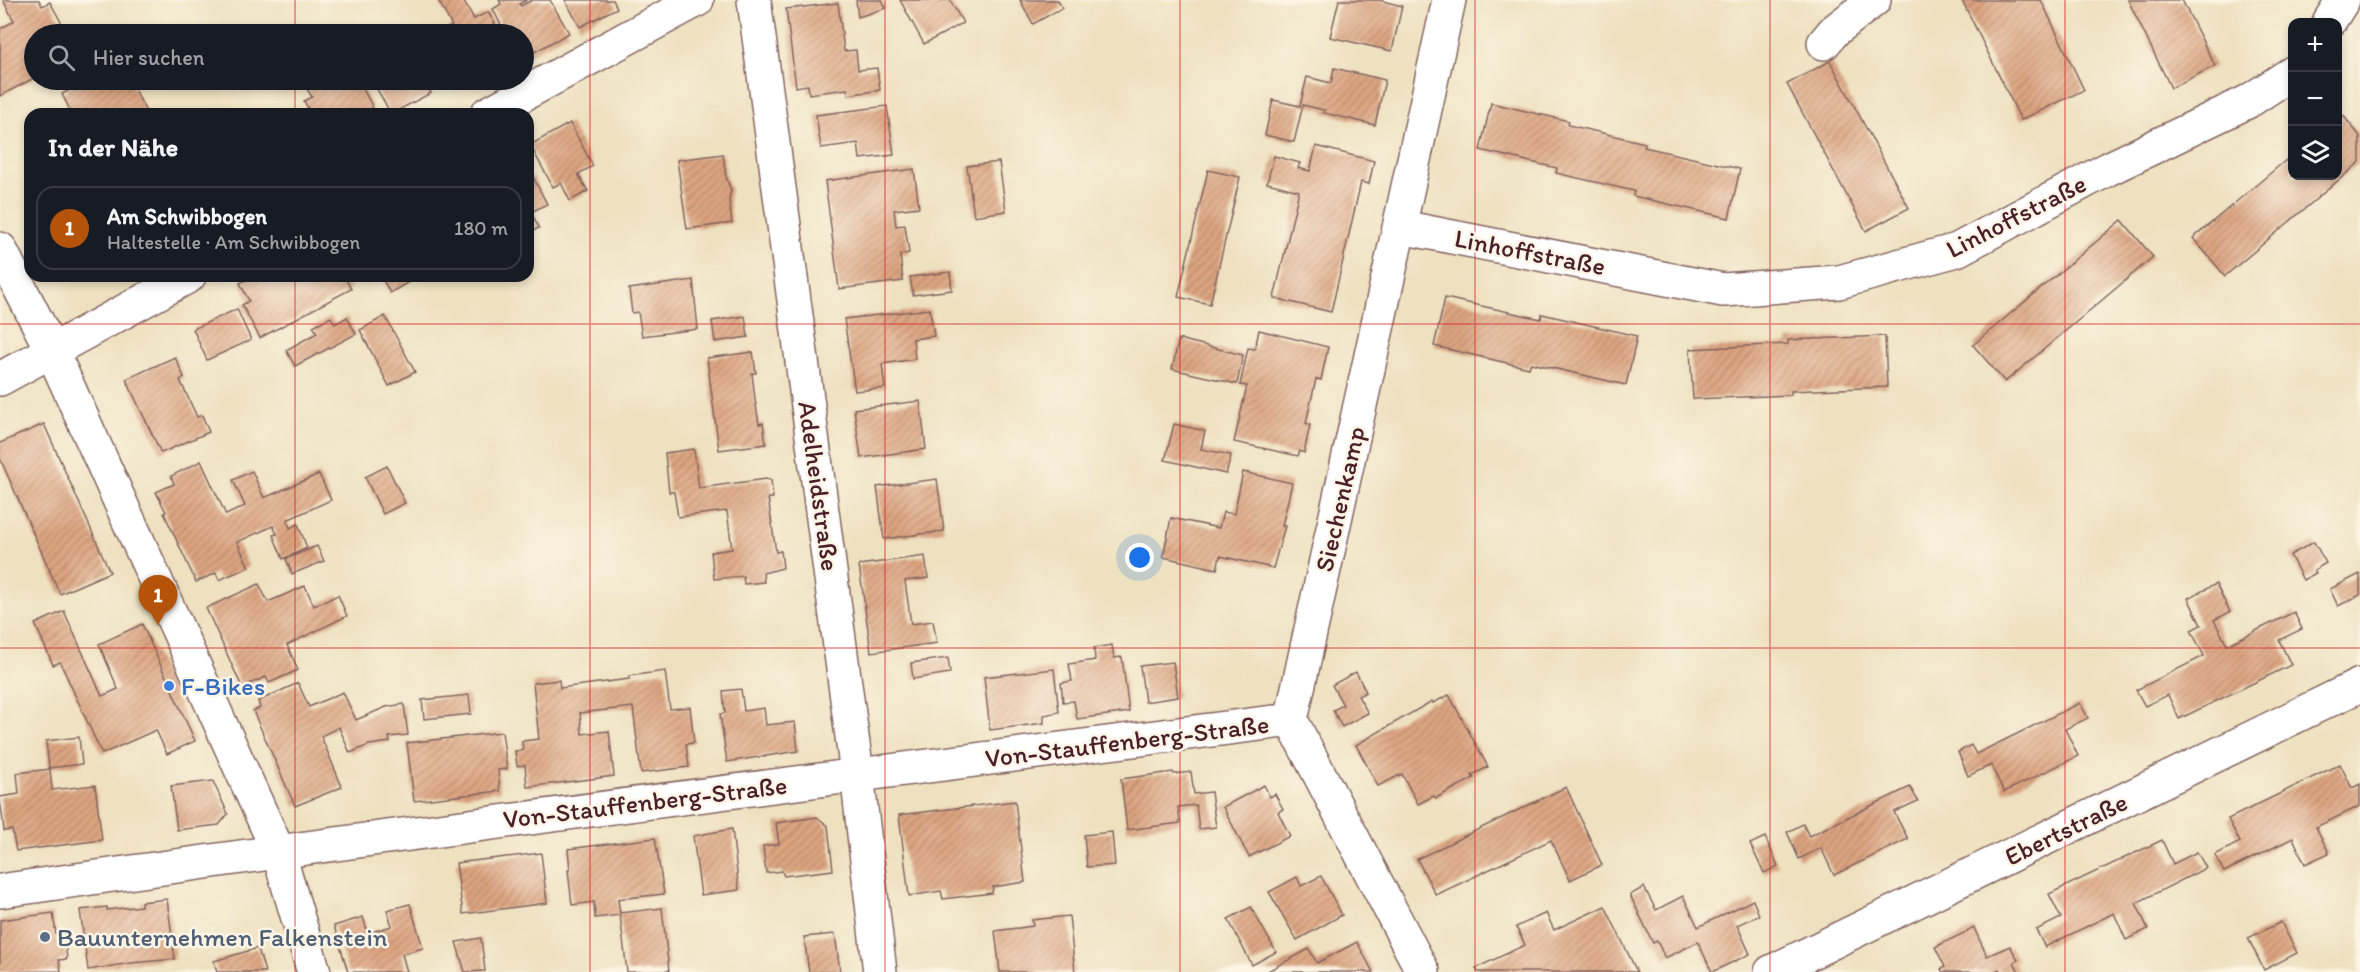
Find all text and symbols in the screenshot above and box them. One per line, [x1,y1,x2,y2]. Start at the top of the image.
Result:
map controls [2288,18,2342,180]
button: + [2288,18,2342,72]
search box [24,24,534,90]
icon: search [45,41,78,74]
text: Hier suchen [93,44,204,71]
button: − [2288,72,2342,126]
button: layers [2288,126,2342,180]
text: In der Nähe [48,131,178,163]
street label: Linhoffstraße [1941,167,2091,265]
text: Am Schwibbogen [107,203,267,230]
text: 1 [65,216,74,240]
text: 180 m [454,216,508,240]
street label: Linhoffstraße [1452,222,1608,282]
text: Haltestelle · Am Schwibbogen [107,230,360,254]
street label: Adelheidstraße [791,399,847,573]
street label: Siechenkamp [1308,423,1372,575]
your location [1125,543,1154,572]
pin: 1 [138,576,178,625]
place label: F-Bikes [181,670,265,702]
marker: F-Bikes [162,679,176,693]
street label: Von-Stauffenberg-Straße [983,708,1271,774]
street label: Von-Stauffenberg-Straße [501,769,789,835]
street label: Ebertstraße [1999,786,2133,872]
place label: Bauunternehmen Falkenstein [57,921,388,953]
marker: Bauunternehmen Falkenstein [38,930,52,944]

